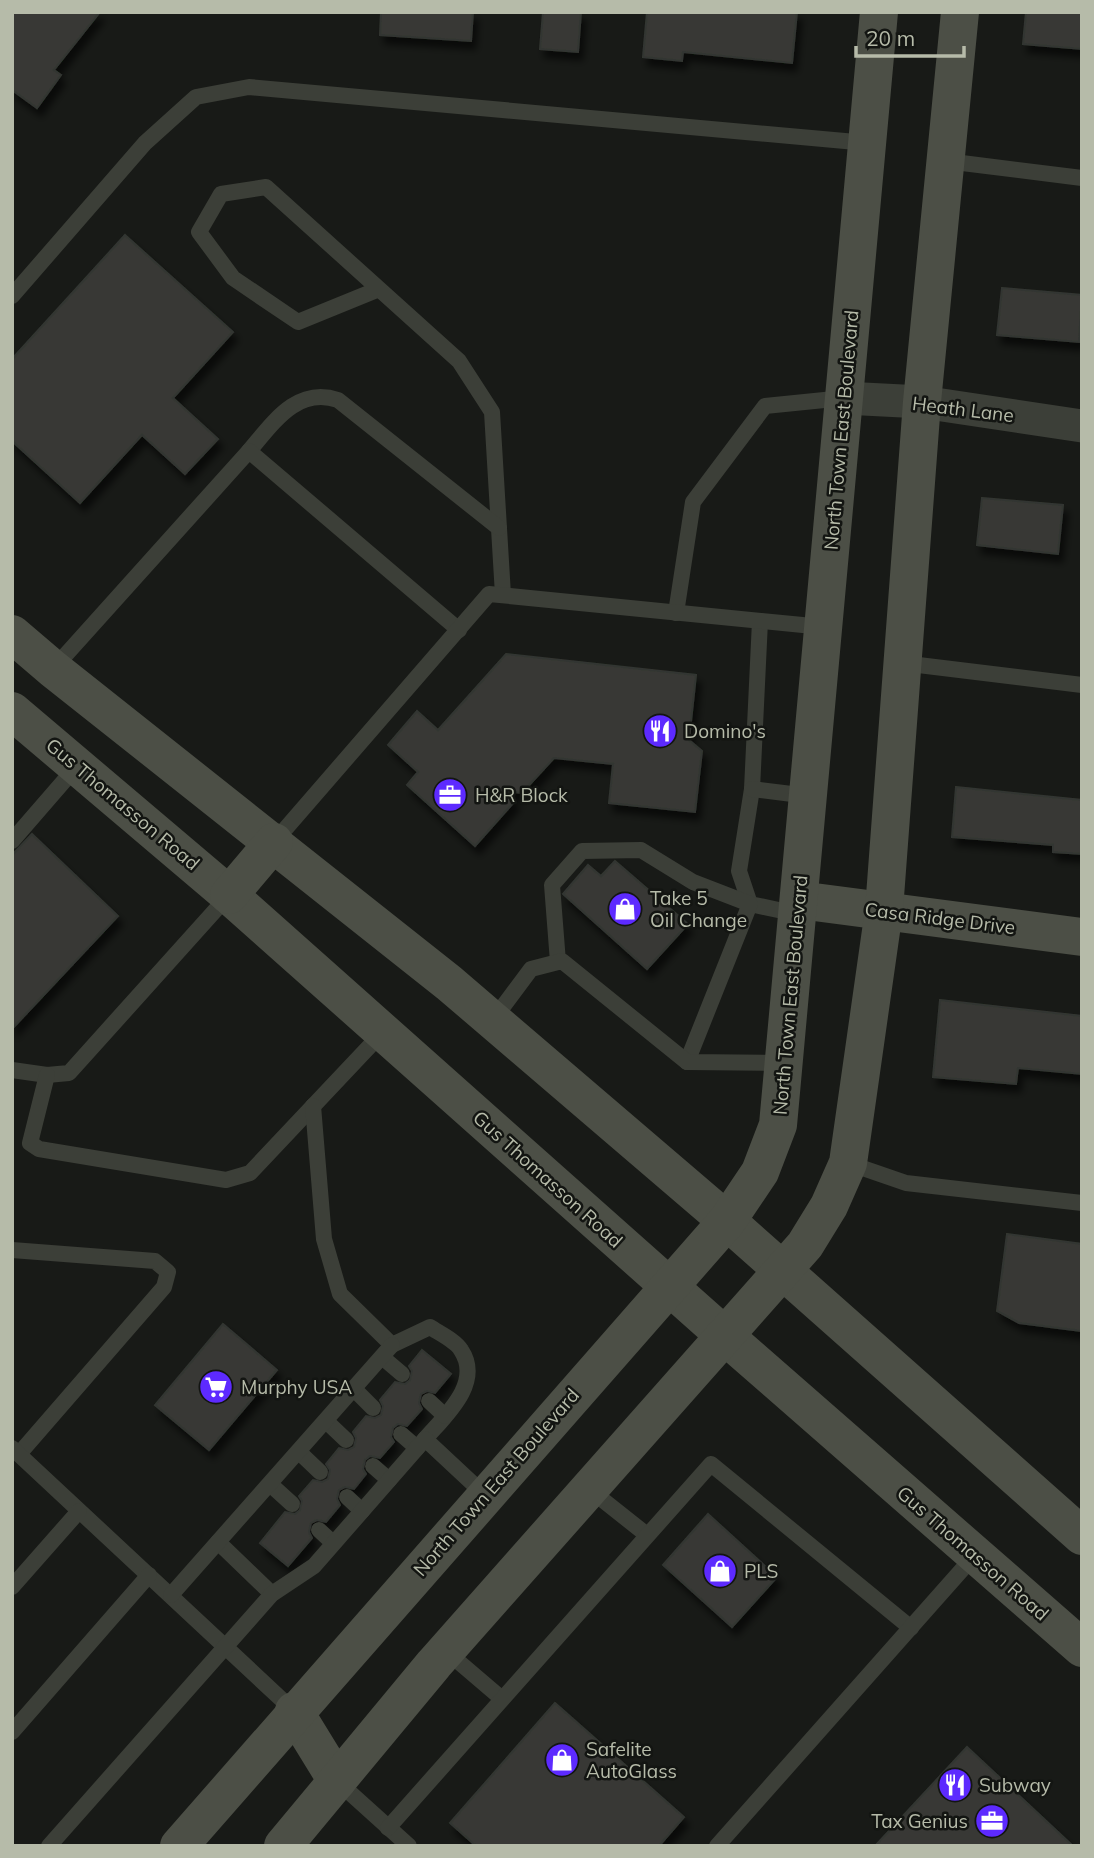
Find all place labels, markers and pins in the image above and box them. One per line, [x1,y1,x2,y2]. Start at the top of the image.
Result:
restaurant icon: Domino's [641,712,679,750]
place label: Domino's [684,719,766,743]
office icon: H&R Block [431,776,469,814]
place label: H&R Block [475,783,568,807]
place label: Take 5 Oil Change [650,886,747,932]
shop icon: Take 5 Oil Change [606,890,644,928]
supermarket icon: Murphy USA [197,1368,235,1406]
place label: Murphy USA [241,1375,352,1399]
shop icon: PLS [701,1552,739,1590]
place label: PLS [744,1559,778,1583]
place label: Safelite AutoGlass [586,1737,677,1783]
shop icon: Safelite AutoGlass [543,1741,581,1779]
restaurant icon: Subway [936,1766,974,1804]
place label: Subway [979,1773,1051,1797]
office icon: Tax Genius [973,1802,1011,1840]
place label: Tax Genius [871,1809,968,1833]

